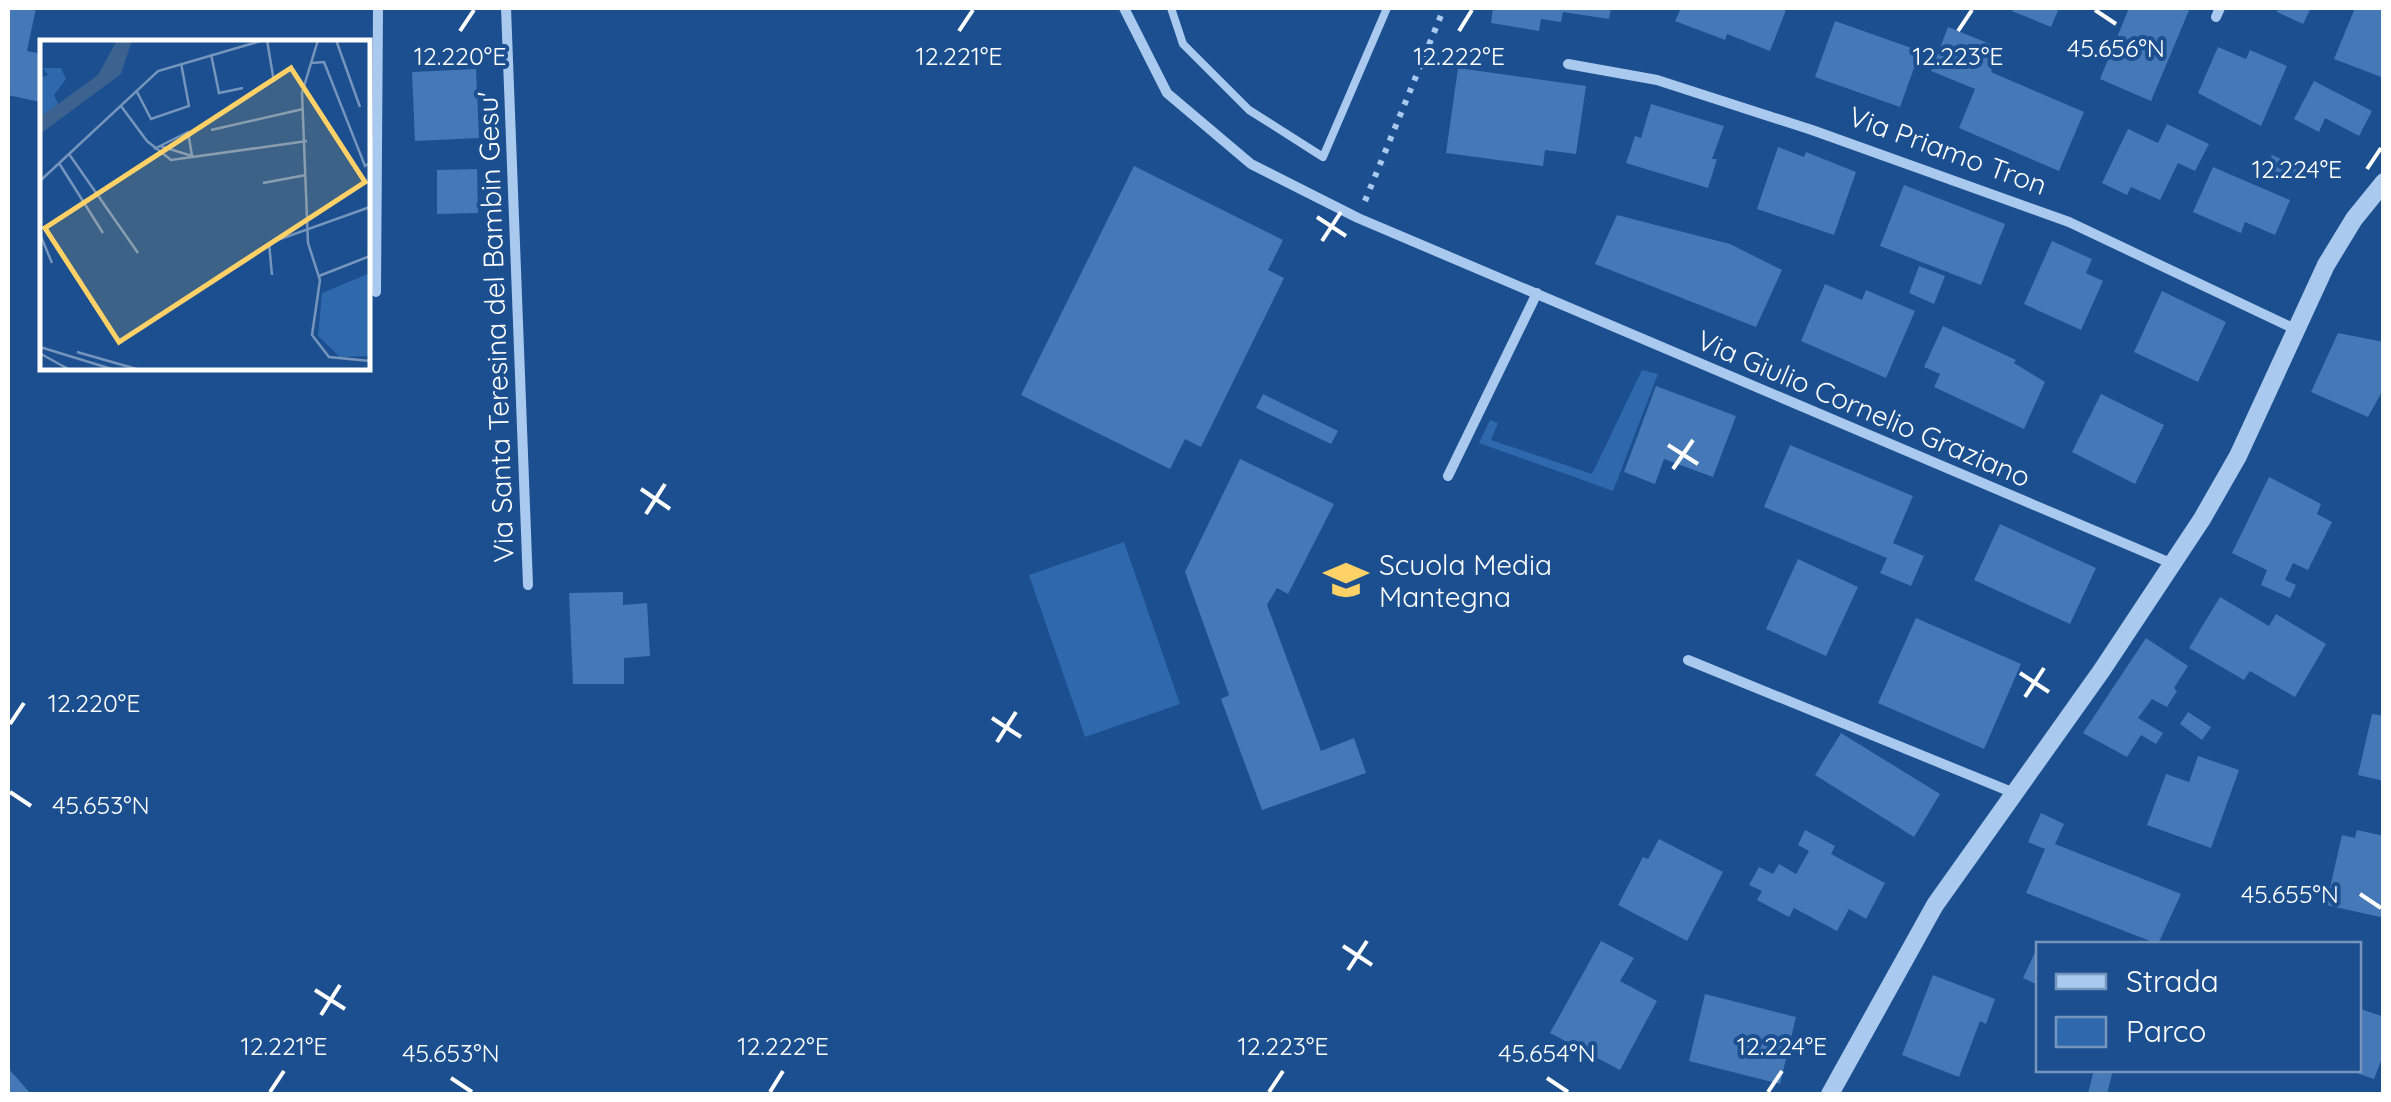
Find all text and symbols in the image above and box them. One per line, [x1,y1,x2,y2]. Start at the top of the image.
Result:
text: 45.656°N [2067,32,2165,63]
inset map [40,40,370,370]
text: 12.220°E [414,40,506,71]
text: 12.221°E [915,40,1003,71]
text: 12.222°E [1413,40,1505,71]
text: 12.223°E [1913,40,2003,71]
street label: Via Santa Teresina del Bambin Gesu' [469,91,521,563]
street label: Via Priamo Tron [1844,98,2052,202]
text: 12.224°E [2252,153,2342,184]
street label: Via Giulio Cornelio Graziano [1692,322,2036,494]
place label: Scuola Media Mantegna [1379,547,1552,614]
school or university icon: Scuola Media Mantegna [1322,556,1370,604]
text: 12.220°E [48,687,140,718]
text: 45.653°N [52,789,150,820]
text: 45.655°N [2241,878,2339,909]
legend [2036,942,2361,1072]
text: Strada [2126,962,2219,1000]
text: Parco [2126,1012,2206,1050]
text: 12.221°E [240,1030,328,1061]
text: 12.222°E [737,1030,829,1061]
text: 12.223°E [1238,1030,1328,1061]
text: 12.224°E [1737,1030,1827,1061]
text: 45.653°N [402,1037,500,1068]
text: 45.654°N [1498,1037,1596,1068]

